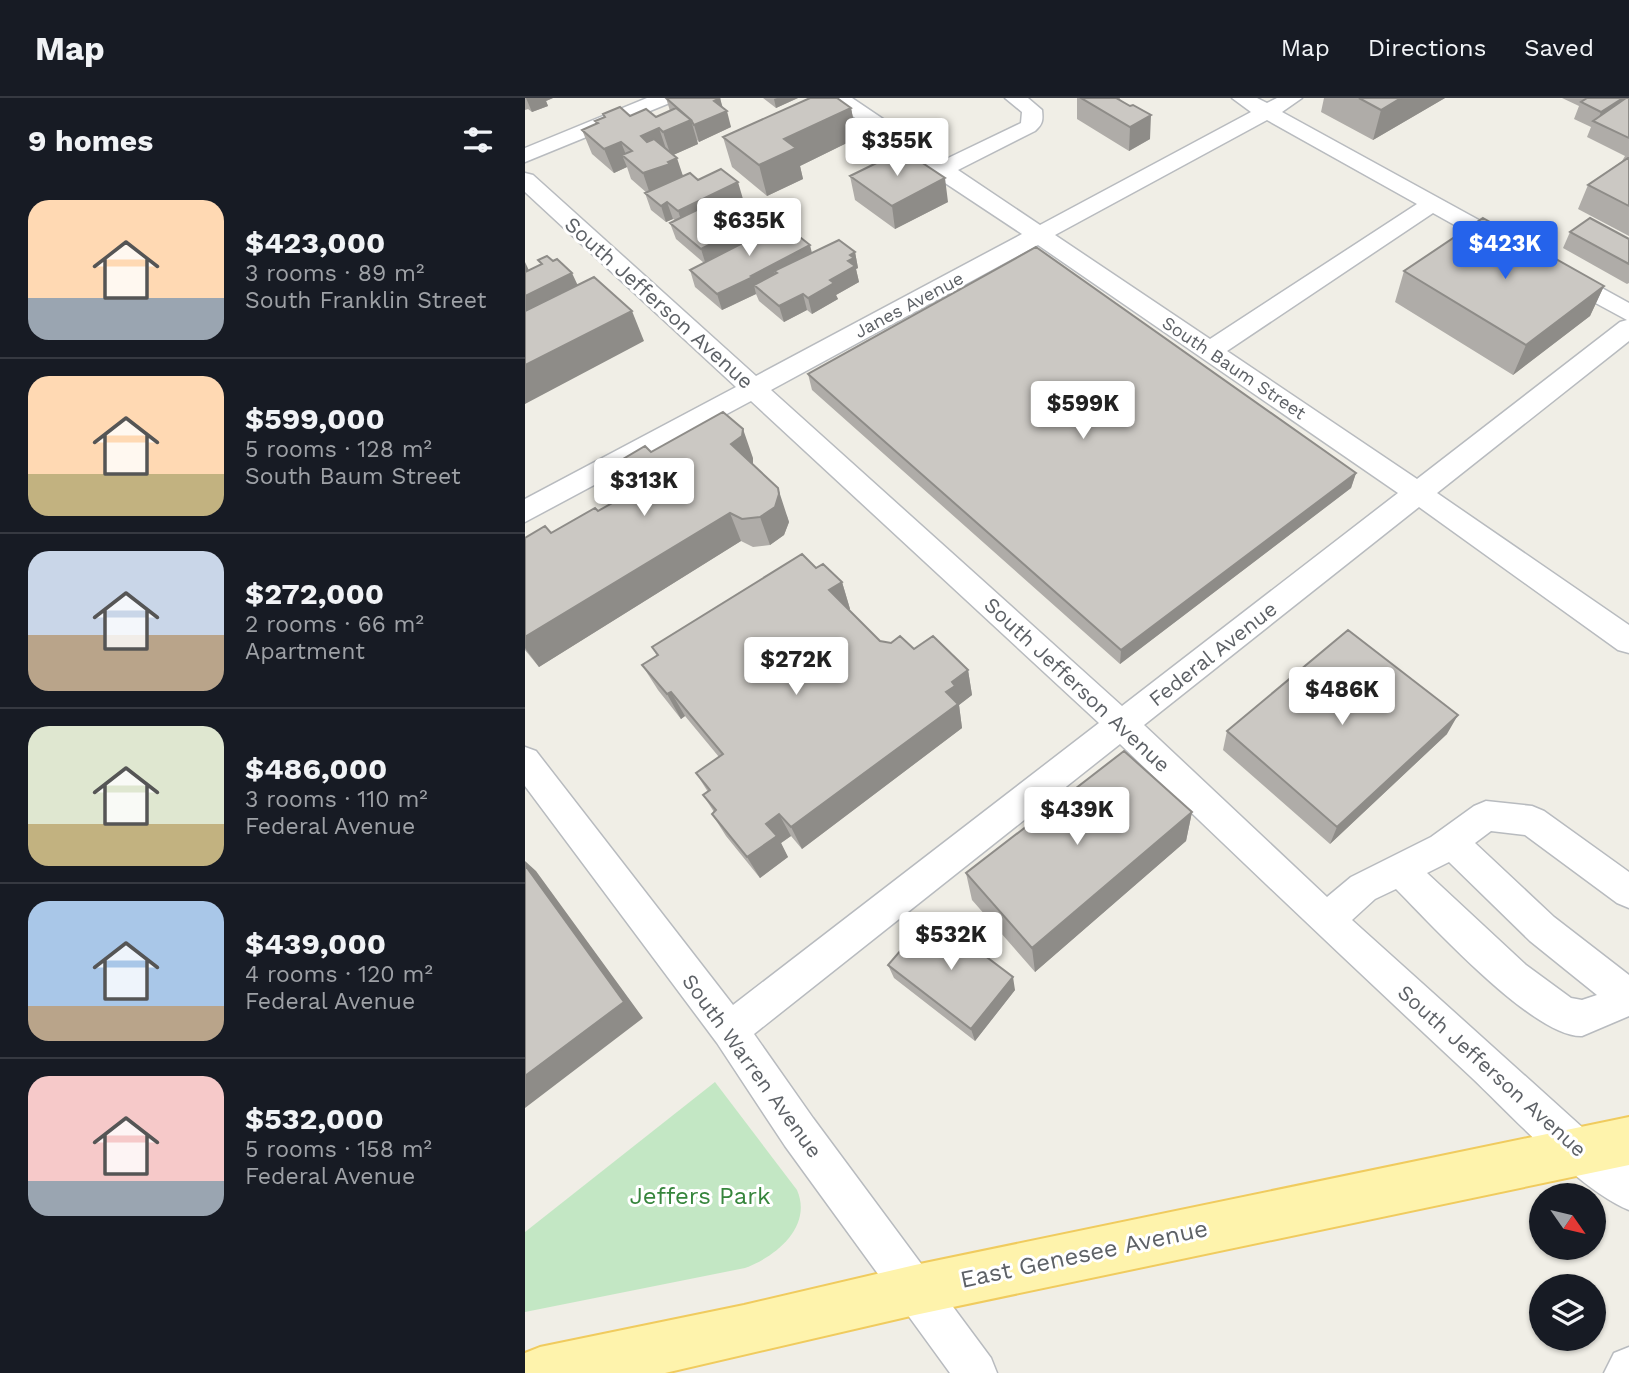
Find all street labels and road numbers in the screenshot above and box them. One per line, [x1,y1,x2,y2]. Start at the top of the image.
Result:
street label: South Jefferson Avenue [560,211,759,394]
street label: Janes Avenue [851,267,967,342]
street label: South Baum Street [1158,312,1310,424]
street label: South Jefferson Avenue [979,592,1175,777]
street label: Federal Avenue [1144,596,1282,711]
street label: South Warren Avenue [677,969,828,1163]
street label: South Jefferson Avenue [1393,979,1592,1162]
street label: East Genesee Avenue [958,1214,1210,1294]

